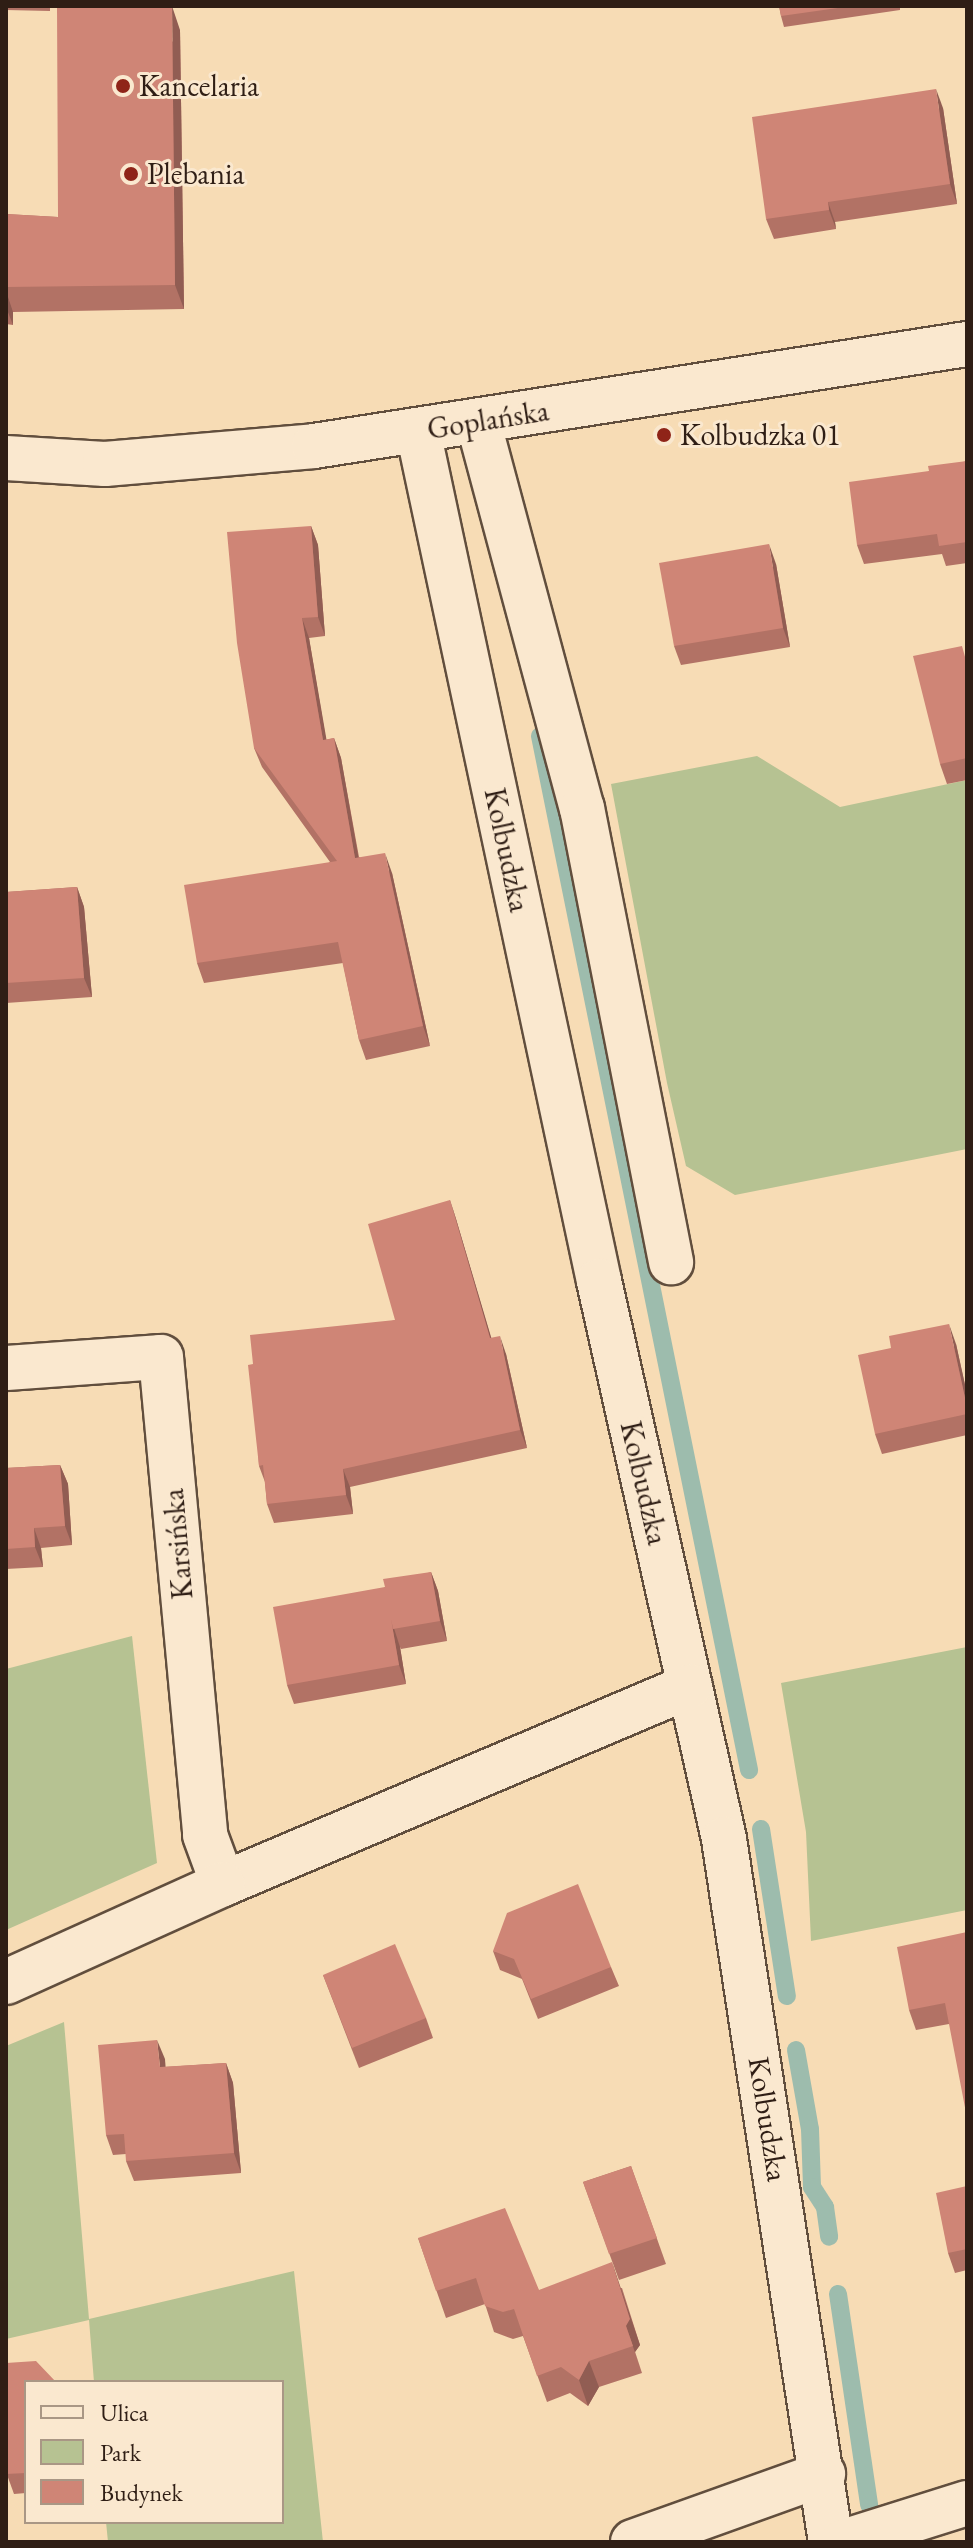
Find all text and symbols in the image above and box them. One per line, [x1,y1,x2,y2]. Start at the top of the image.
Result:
place label: Kancelaria [139,68,259,104]
marker: Kancelaria [114,77,132,95]
place label: Plebania [147,156,244,192]
marker: Plebania [122,165,140,183]
street label: Goplańska [425,393,551,447]
place label: Kolbudzka 01 [680,417,841,453]
marker: Kolbudzka 01 [655,426,673,444]
street label: Kolbudzka [476,785,538,915]
street label: Kolbudzka [612,1418,676,1548]
street label: Karsińska [155,1487,201,1601]
street label: Kolbudzka [740,2054,796,2184]
legend [24,2380,284,2524]
text: Ulica [100,2397,148,2428]
text: Park [100,2437,141,2468]
text: Budynek [100,2477,183,2508]

